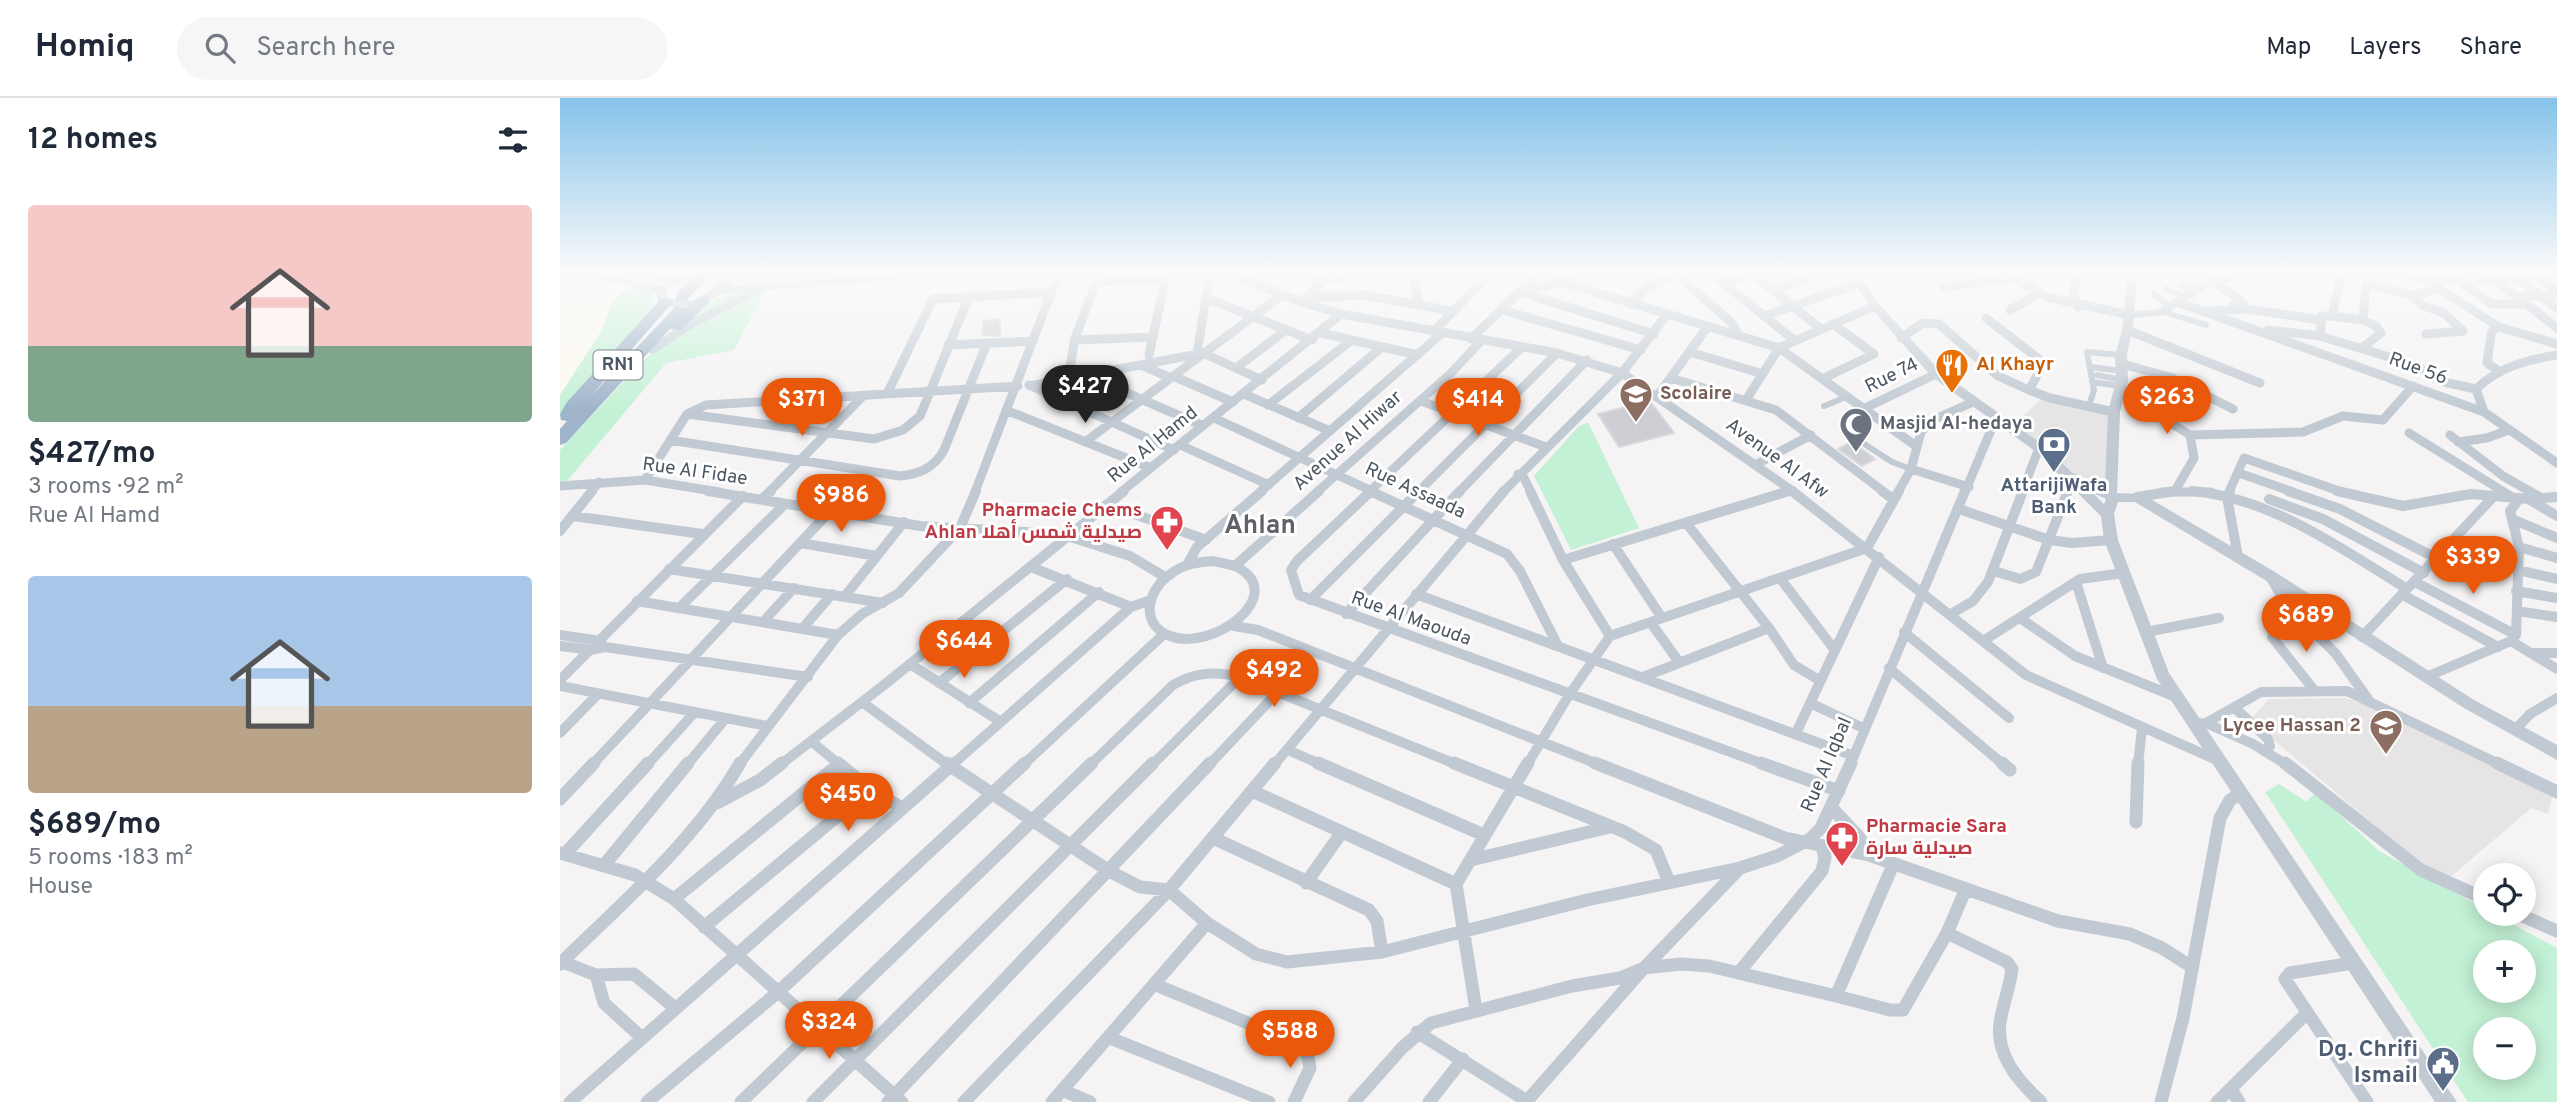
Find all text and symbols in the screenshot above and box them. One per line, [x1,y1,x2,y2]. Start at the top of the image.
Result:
search box [177,17,667,80]
text: Homiq [35,27,135,69]
icon: search [201,29,239,67]
text: Search here [257,32,395,65]
text: Map [2266,33,2311,63]
text: Layers [2349,33,2421,63]
text: Share [2459,33,2522,63]
icon: filters [494,121,532,159]
text: 12 homes [28,122,158,159]
icon: home [217,250,343,376]
restaurant icon: Al Khayr [1933,346,1971,395]
street label: Rue 56 [2385,347,2451,391]
road number: RN1 [594,351,642,380]
street label: Rue 74 [1861,353,1923,399]
place label: Al Khayr [1976,353,2054,377]
pin: $427 [1044,366,1126,425]
text: $427 [1058,373,1112,402]
school or university icon: Scolaire [1617,375,1655,424]
pin: $263 [2126,376,2208,436]
pin: $371 [761,378,843,438]
pin: $414 [1437,378,1519,438]
place label: Scolaire [1660,382,1732,406]
text: $263 [2139,384,2195,413]
street label: Avenue Al Hiwar [1288,385,1408,496]
text: $371 [777,386,827,415]
text: $414 [1452,386,1504,415]
street label: Rue Al Hamd [1103,401,1203,489]
mosque icon: Masjid Al-hedaya [1837,405,1875,454]
place label: Masjid Al-hedaya [1880,412,2033,436]
street label: Avenue Al Afw [1721,413,1833,505]
bank icon: AttarijiWafa Bank [2035,425,2073,474]
text: $427/mo [28,436,155,473]
street label: Rue Al Fidae [641,453,749,491]
street label: Rue Assaada [1361,457,1469,525]
text: 3 rooms · 92 m² [28,473,184,502]
pin: $986 [800,474,882,534]
place label: AttarijiWafa Bank [2001,474,2107,520]
text: $986 [813,482,869,511]
place label: Pharmacie Chems Ahlan صيدلية شمس أهلا [925,499,1142,545]
text: Rue Al Hamd [28,502,160,531]
pharmacy icon: Pharmacie Chems Ahlan صيدلية شمس أهلا [1148,503,1186,552]
district label: Ahlan [1224,510,1296,543]
pin: $339 [2432,536,2514,596]
text: $339 [2445,544,2501,573]
street label: Rue Al Maouda [1348,586,1474,652]
pin: $689 [2265,594,2347,654]
text: $689 [2278,602,2334,631]
pin: $644 [923,620,1005,680]
icon: home [217,621,343,747]
text: $644 [935,628,993,657]
pin: $492 [1233,650,1315,709]
text: $492 [1246,657,1302,686]
school or university icon: Lycee Hassan 2 [2367,707,2405,756]
street label: Rue Al Iqbal [1796,714,1858,816]
place label: Lycee Hassan 2 [2223,714,2361,738]
pin: $450 [807,774,889,833]
text: $450 [819,781,877,810]
text: $689/mo [28,807,161,844]
place label: Pharmacie Sara صيدلية سارة [1866,815,2007,861]
pharmacy icon: Pharmacie Sara صيدلية سارة [1823,819,1861,868]
text: 5 rooms · 183 m² [28,844,193,873]
map controls [2473,863,2536,1080]
button: locate [2473,863,2536,926]
text: House [28,873,93,902]
button: + [2473,940,2536,1003]
pin: $324 [788,1002,870,1061]
text: $324 [801,1009,857,1038]
pin: $588 [1249,1010,1331,1070]
button: − [2473,1017,2536,1080]
text: $588 [1262,1018,1318,1047]
place label: Dg. Chrifi Ismail [2318,1036,2418,1091]
public building icon: Dg. Chrifi Ismail [2424,1044,2462,1093]

